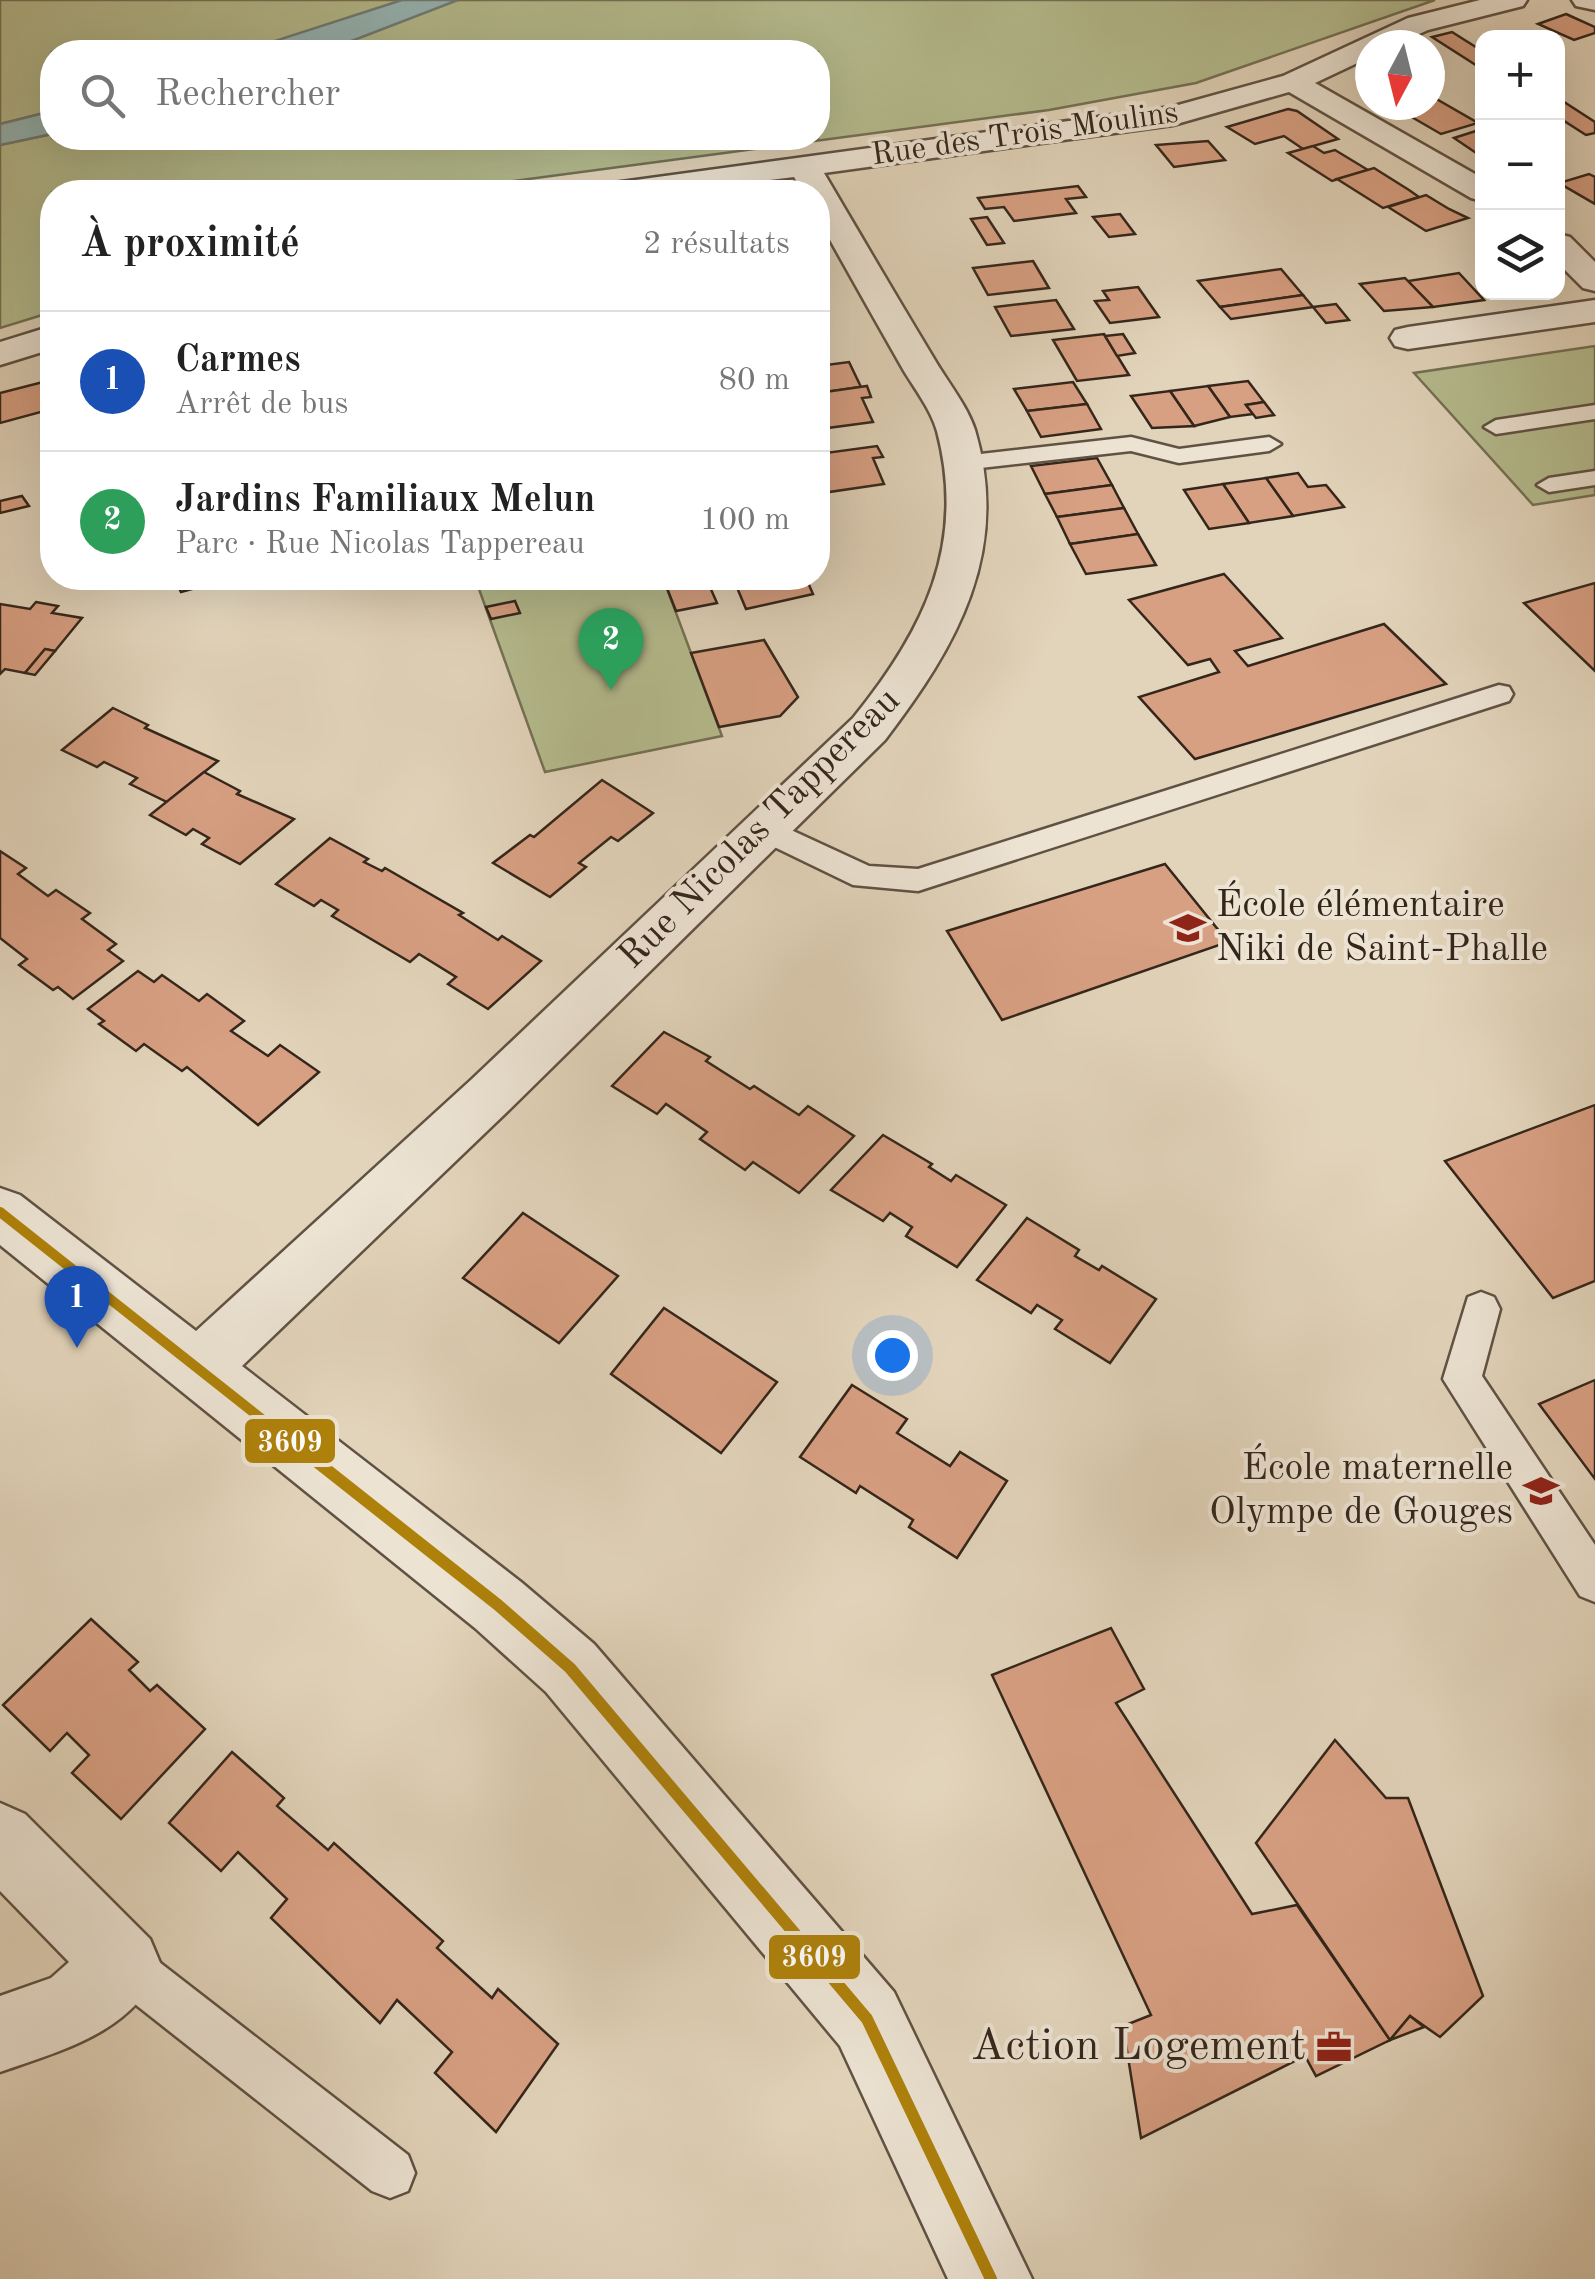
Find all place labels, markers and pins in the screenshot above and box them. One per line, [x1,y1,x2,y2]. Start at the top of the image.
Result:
pin: 2 [578,608,644,690]
place label: École élémentaire Niki de Saint-Phalle [1216,880,1548,969]
school or university icon: École élémentaire Niki de Saint-Phalle [1169,909,1207,947]
pin: 1 [44,1266,110,1348]
place label: École maternelle Olympe de Gouges [1209,1443,1513,1532]
school or university icon: École maternelle Olympe de Gouges [1522,1472,1560,1510]
place label: Action Logement [971,2025,1306,2070]
office icon: Action Logement [1315,2028,1353,2066]

